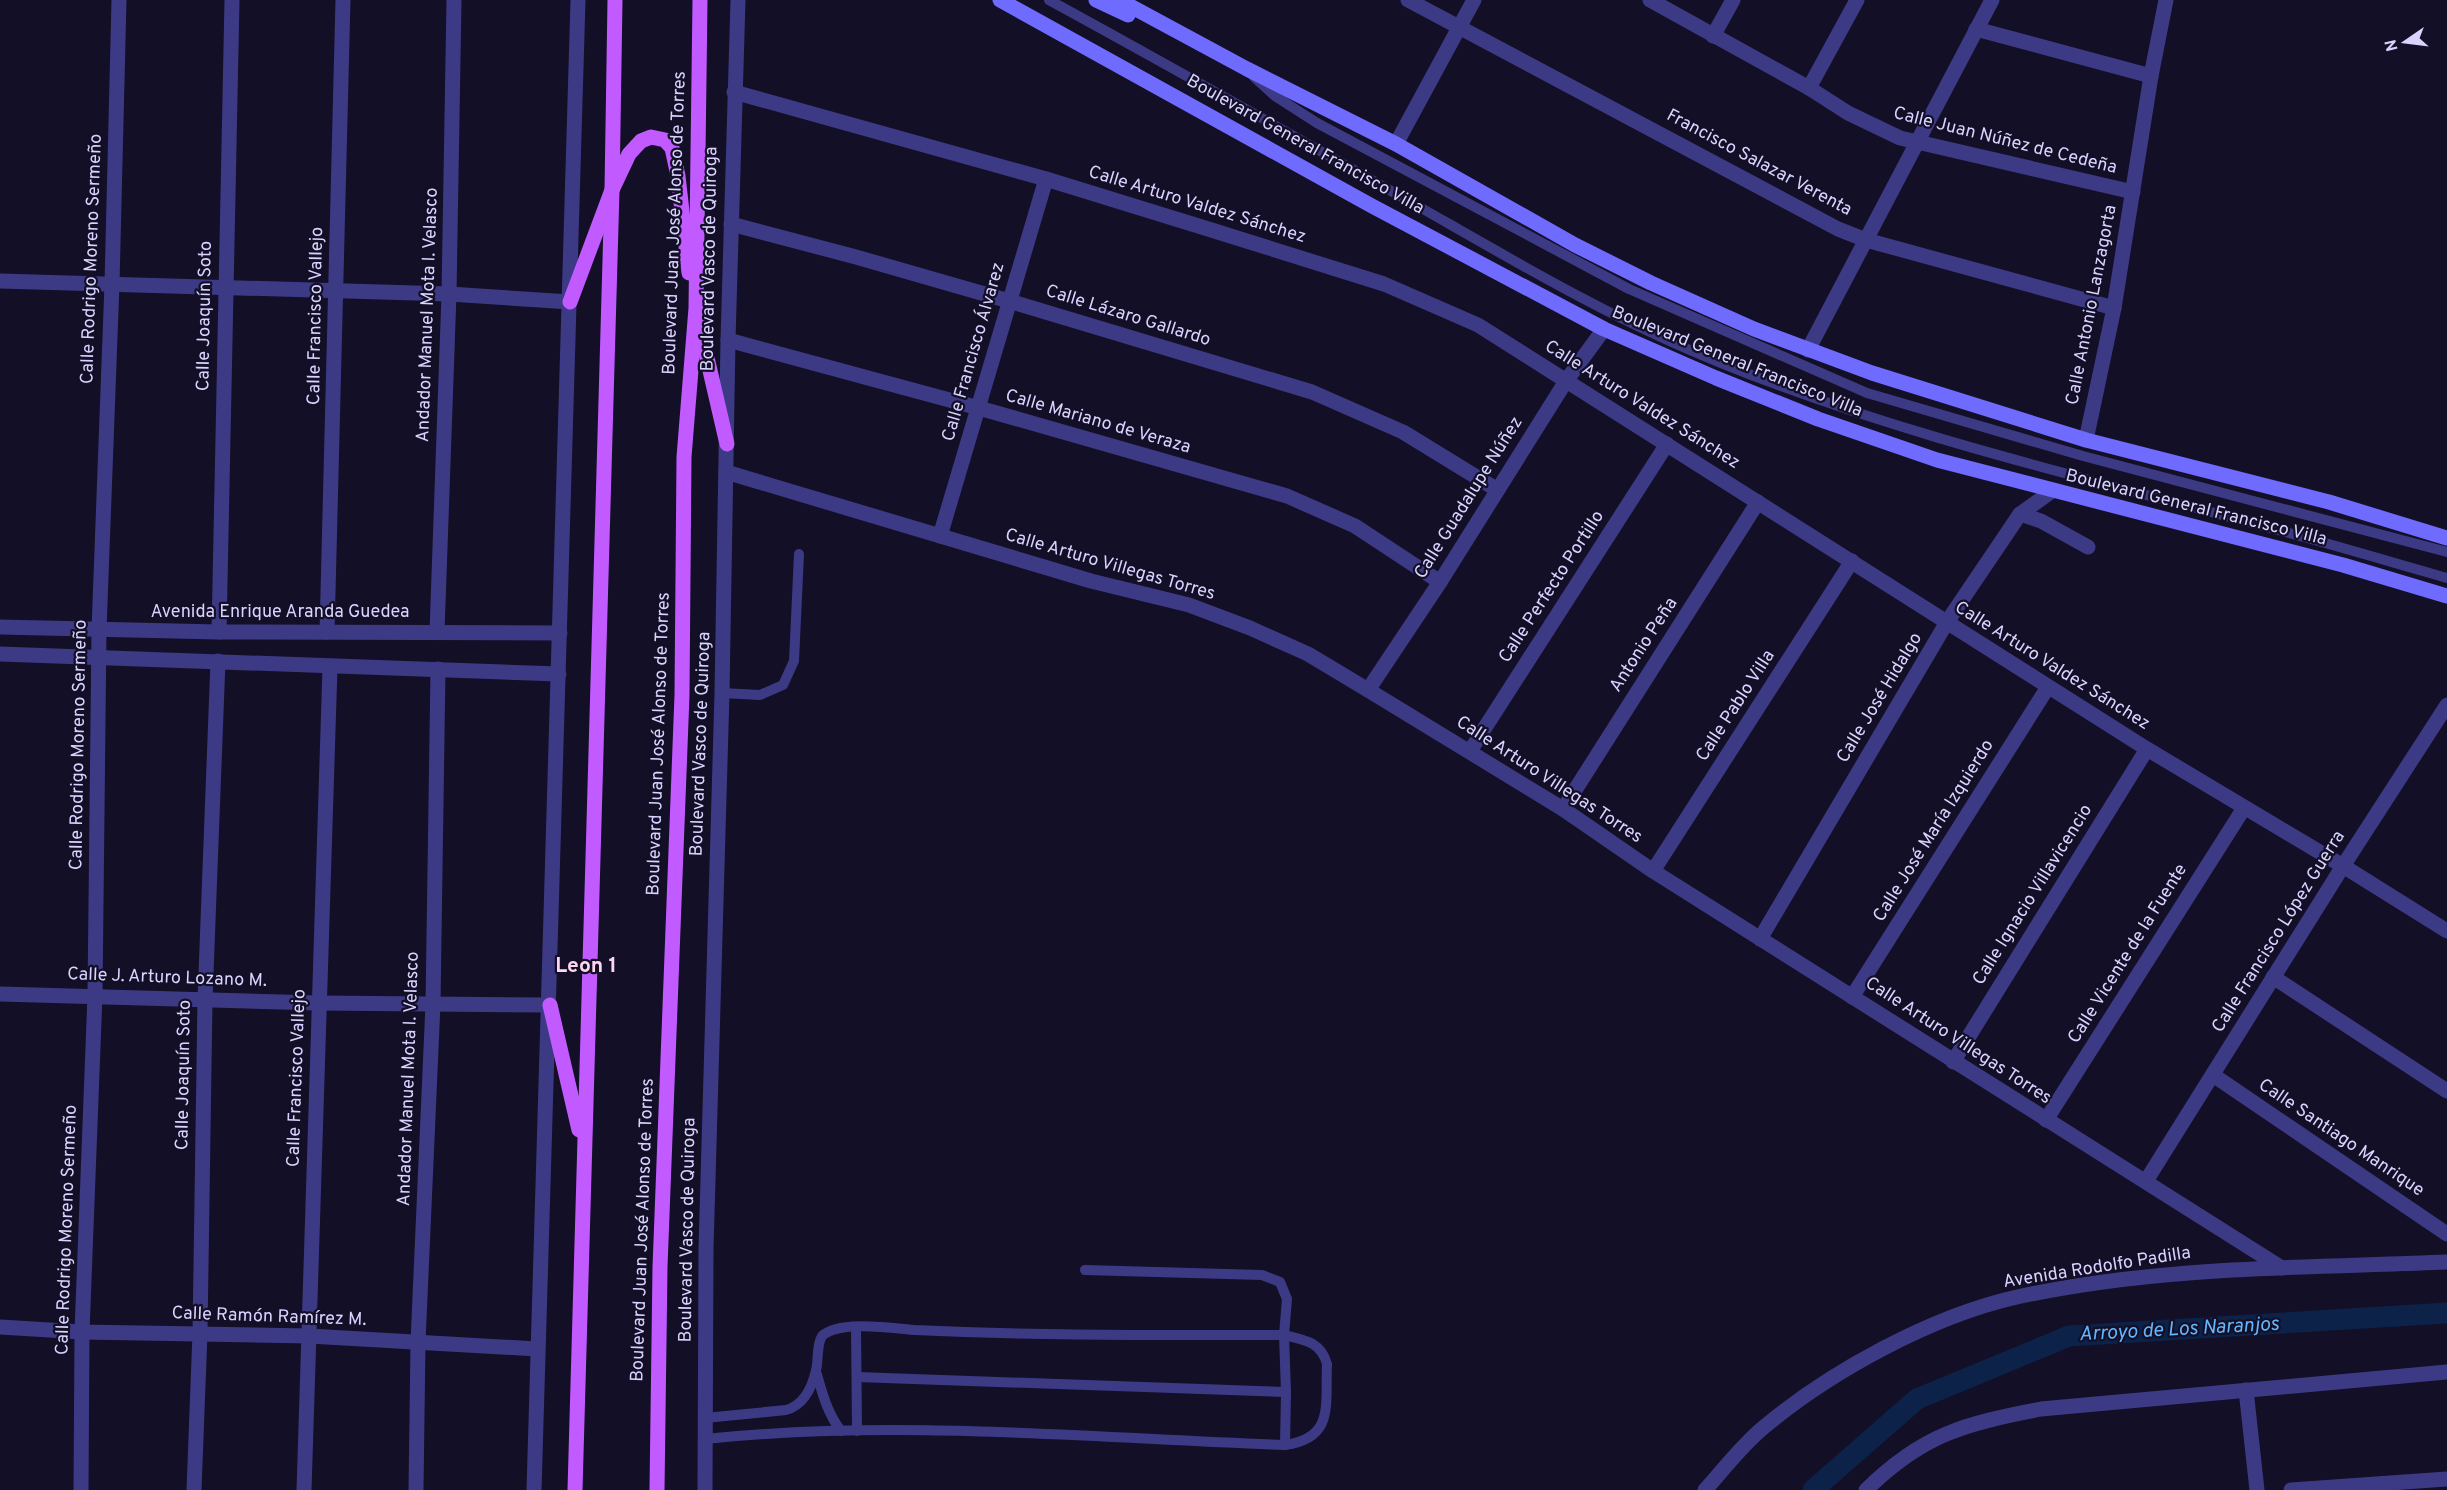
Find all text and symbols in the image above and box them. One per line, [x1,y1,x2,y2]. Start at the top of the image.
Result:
north arrow [2375,12,2435,72]
text: N [2381,37,2403,53]
street label: Boulevard General Francisco Villa [1182,70,1428,220]
street label: Boulevard Juan José Alonso de Torres [658,71,692,375]
street label: Calle Juan Núñez de Cedeña [1891,102,2119,180]
street label: Francisco Salazar Verenta [1662,104,1856,222]
street label: Calle Rodrigo Moreno Sermeño [76,133,108,385]
street label: Boulevard Vasco de Quiroga [697,146,723,372]
street label: Calle Arturo Valdez Sánchez [1085,161,1309,249]
street label: Andador Manuel Mota I. Velasco [412,187,444,443]
street label: Calle Antonio Lanzagorta [2061,203,2123,407]
street label: Calle Francisco Vallejo [303,227,329,405]
street label: Calle Joaquín Soto [192,241,218,391]
street label: Calle Francisco Álvarez [936,259,1011,444]
street label: Calle Lázaro Gallardo [1043,280,1213,352]
street label: Boulevard General Francisco Villa [1608,301,1866,423]
street label: Calle Arturo Valdez Sánchez [1540,335,1744,475]
street label: Calle Mariano de Veraza [1003,385,1193,459]
street label: Calle Guadalupe Núñez [1410,412,1528,584]
street label: Boulevard General Francisco Villa [2063,464,2329,552]
street label: Calle Perfecto Portillo [1494,506,1610,668]
street label: Calle Arturo Villegas Torres [1002,524,1218,606]
street label: Boulevard Juan José Alonso de Torres [642,592,676,896]
street label: Antonio Peña [1605,593,1683,697]
street label: Calle Arturo Valdez Sánchez [1950,596,2154,736]
street label: Avenida Enrique Aranda Guedea [150,601,410,624]
street label: Calle Rodrigo Moreno Sermeño [65,620,93,870]
street label: Calle José Hidalgo [1832,629,1928,767]
street label: Boulevard Vasco de Quiroga [686,631,716,857]
street label: Calle Pablo Villa [1691,646,1781,766]
street label: Calle Arturo Villegas Torres [1451,711,1647,849]
street label: Calle José María Izquierdo [1868,736,2000,926]
street label: Calle Ignacio Villavicencio [1968,800,2098,990]
street label: Calle Francisco López Guerra [2207,827,2351,1037]
street label: Calle Vicente de la Fuente [2063,860,2193,1048]
street label: Andador Manuel Mota I. Velasco [393,951,425,1207]
district label: Leon 1 [555,953,617,980]
street label: Calle J. Arturo Lozano M. [67,963,267,993]
street label: Calle Arturo Villegas Torres [1860,972,2056,1110]
street label: Calle Francisco Vallejo [282,989,312,1167]
street label: Calle Joaquín Soto [171,1000,197,1150]
street label: Calle Santiago Manrique [2254,1074,2428,1202]
street label: Boulevard Juan José Alonso de Torres [626,1078,660,1382]
street label: Calle Rodrigo Moreno Sermeño [51,1104,83,1356]
street label: Boulevard Vasco de Quiroga [675,1117,701,1343]
street label: Avenida Rodolfo Padilla [2002,1242,2192,1294]
street label: Calle Ramón Ramírez M. [171,1302,367,1332]
water label: Arroyo de Los Naranjos [2078,1312,2281,1348]

